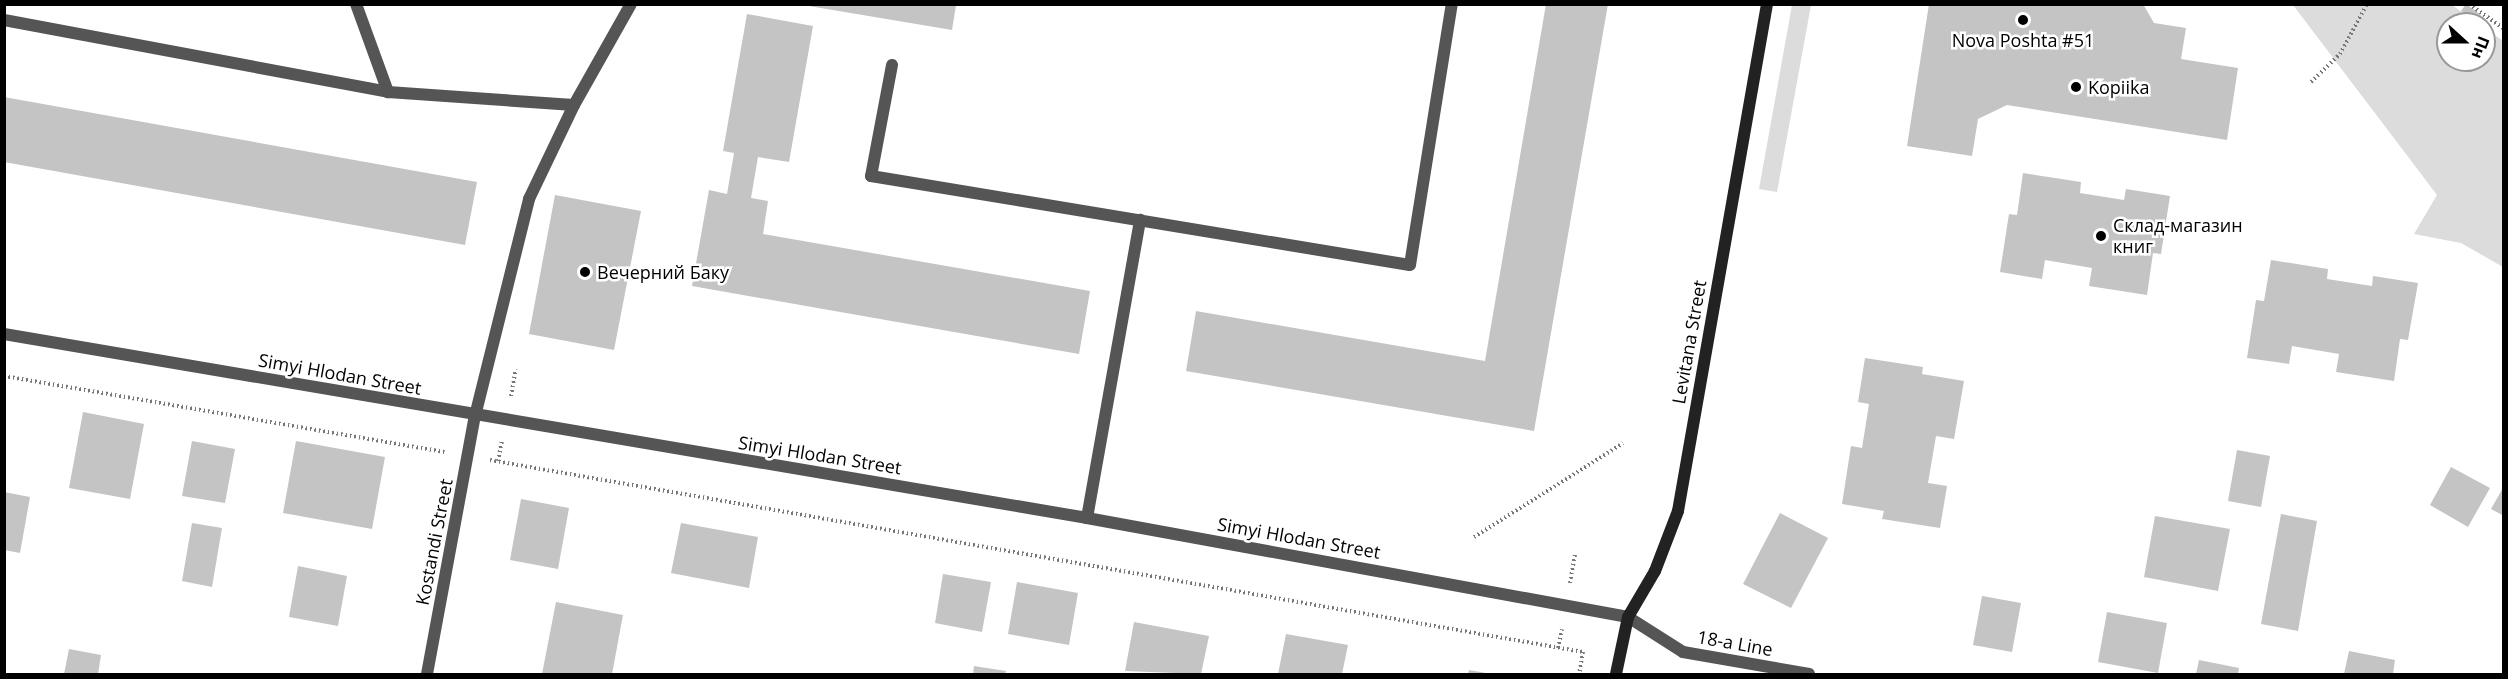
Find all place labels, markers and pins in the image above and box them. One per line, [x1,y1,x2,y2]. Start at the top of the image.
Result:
marker: Nova Poshta #51 [2016,13,2030,27]
place label: Nova Poshta #51 [1952,29,2094,51]
place label: Kopiika [2088,76,2149,98]
marker: Kopiika [2069,80,2083,94]
place label: Склад-магазин книг [2113,215,2243,258]
marker: Склад-магазин книг [2094,229,2108,243]
place label: Вечерний Баку [597,261,729,283]
marker: Вечерний Баку [578,265,592,279]

